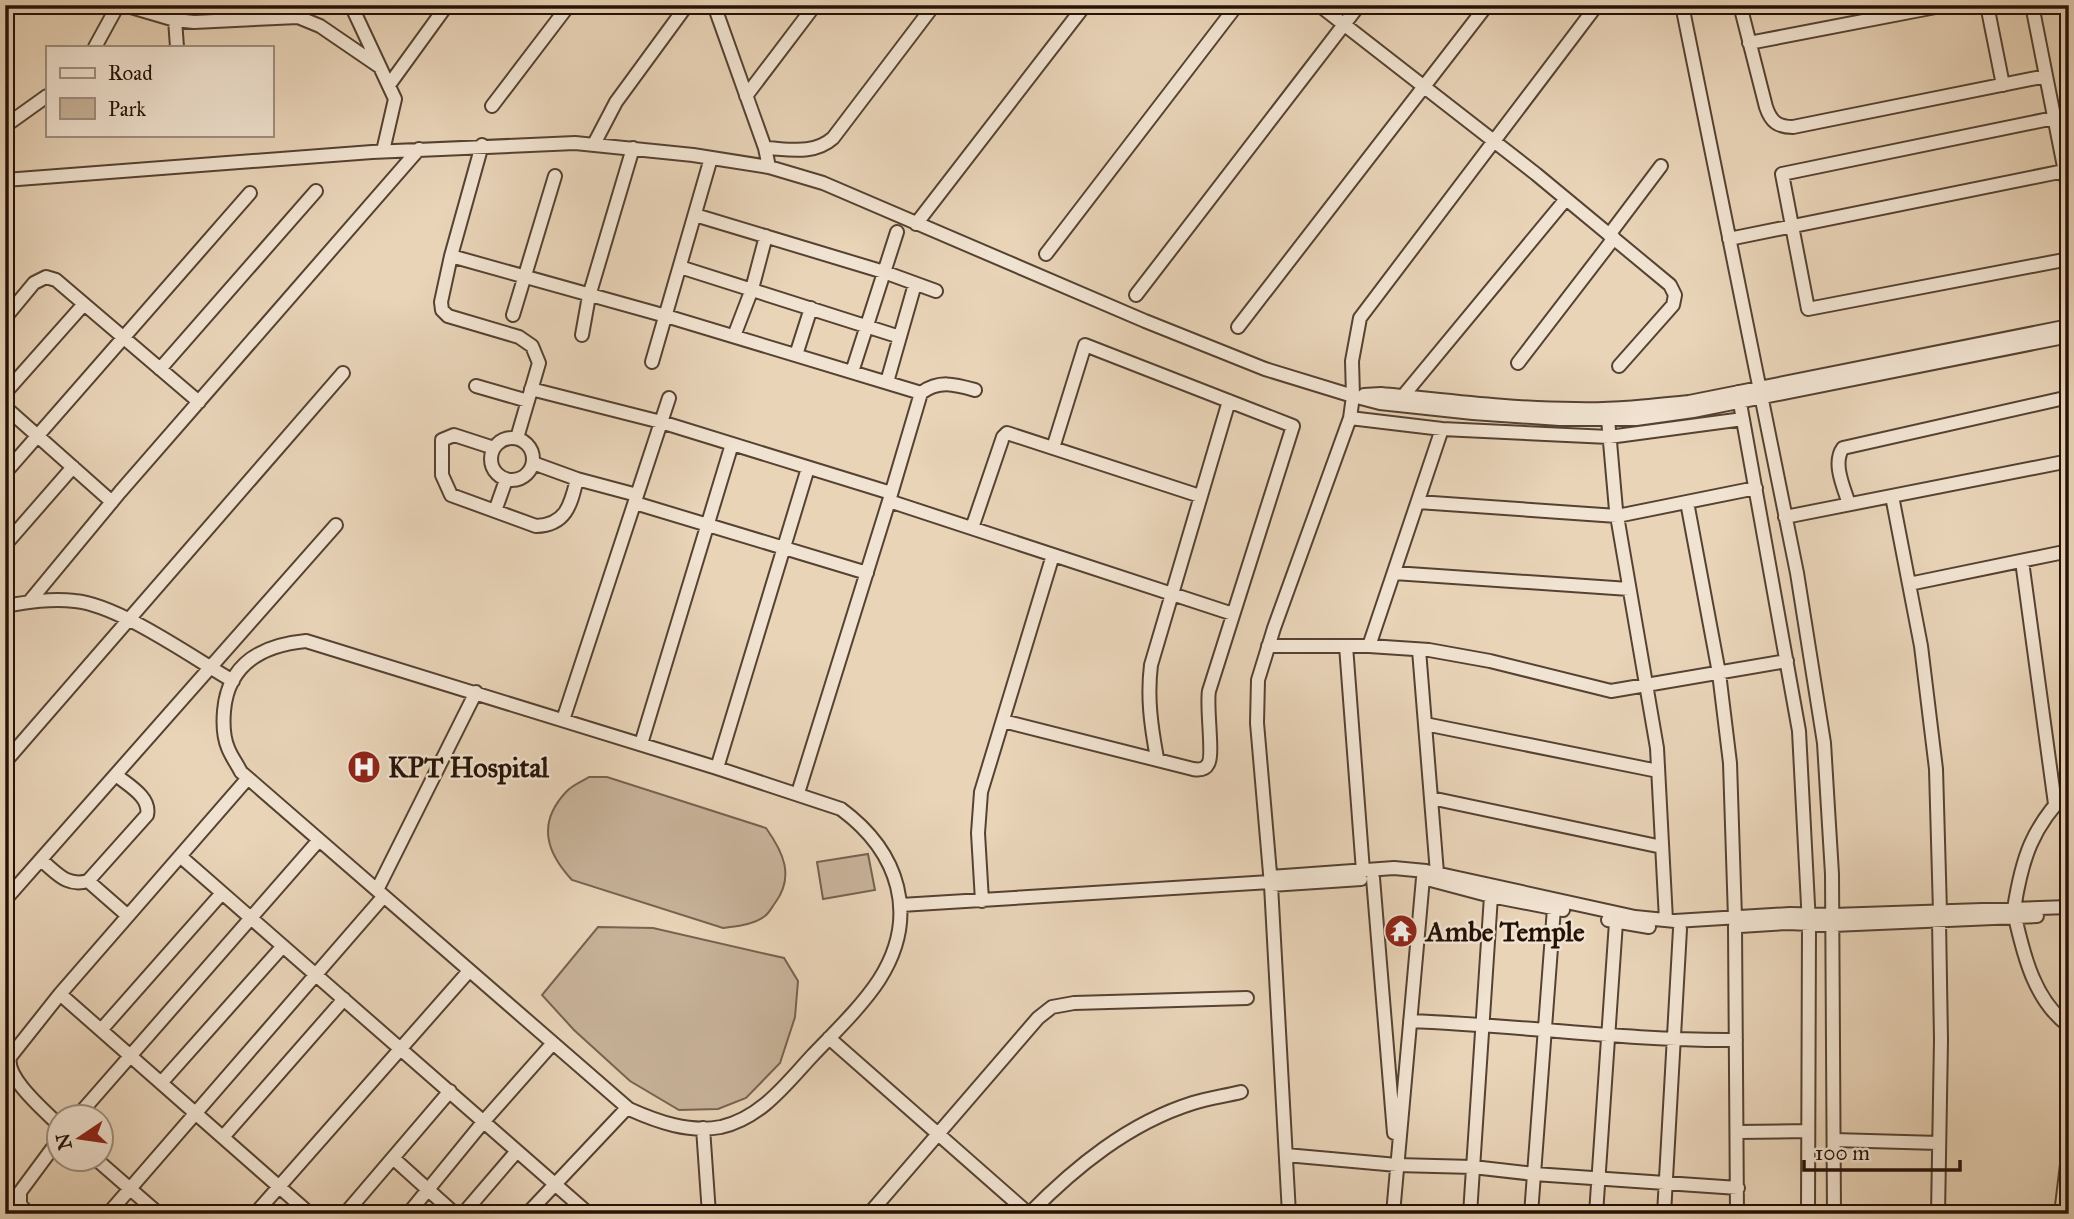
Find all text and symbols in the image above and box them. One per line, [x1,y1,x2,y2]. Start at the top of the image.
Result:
legend [46,46,273,136]
text: Road [108,60,153,86]
text: Park [108,96,146,122]
hospital icon: KPT Hospital [345,748,383,786]
place label: KPT Hospital [388,750,549,785]
temple icon: Ambe Temple [1382,912,1420,950]
place label: Ambe Temple [1424,914,1585,949]
north arrow [46,1104,116,1174]
scale bar [1804,1128,1960,1172]
text: N [51,1131,77,1152]
text: 100 m [1815,1140,1870,1166]

